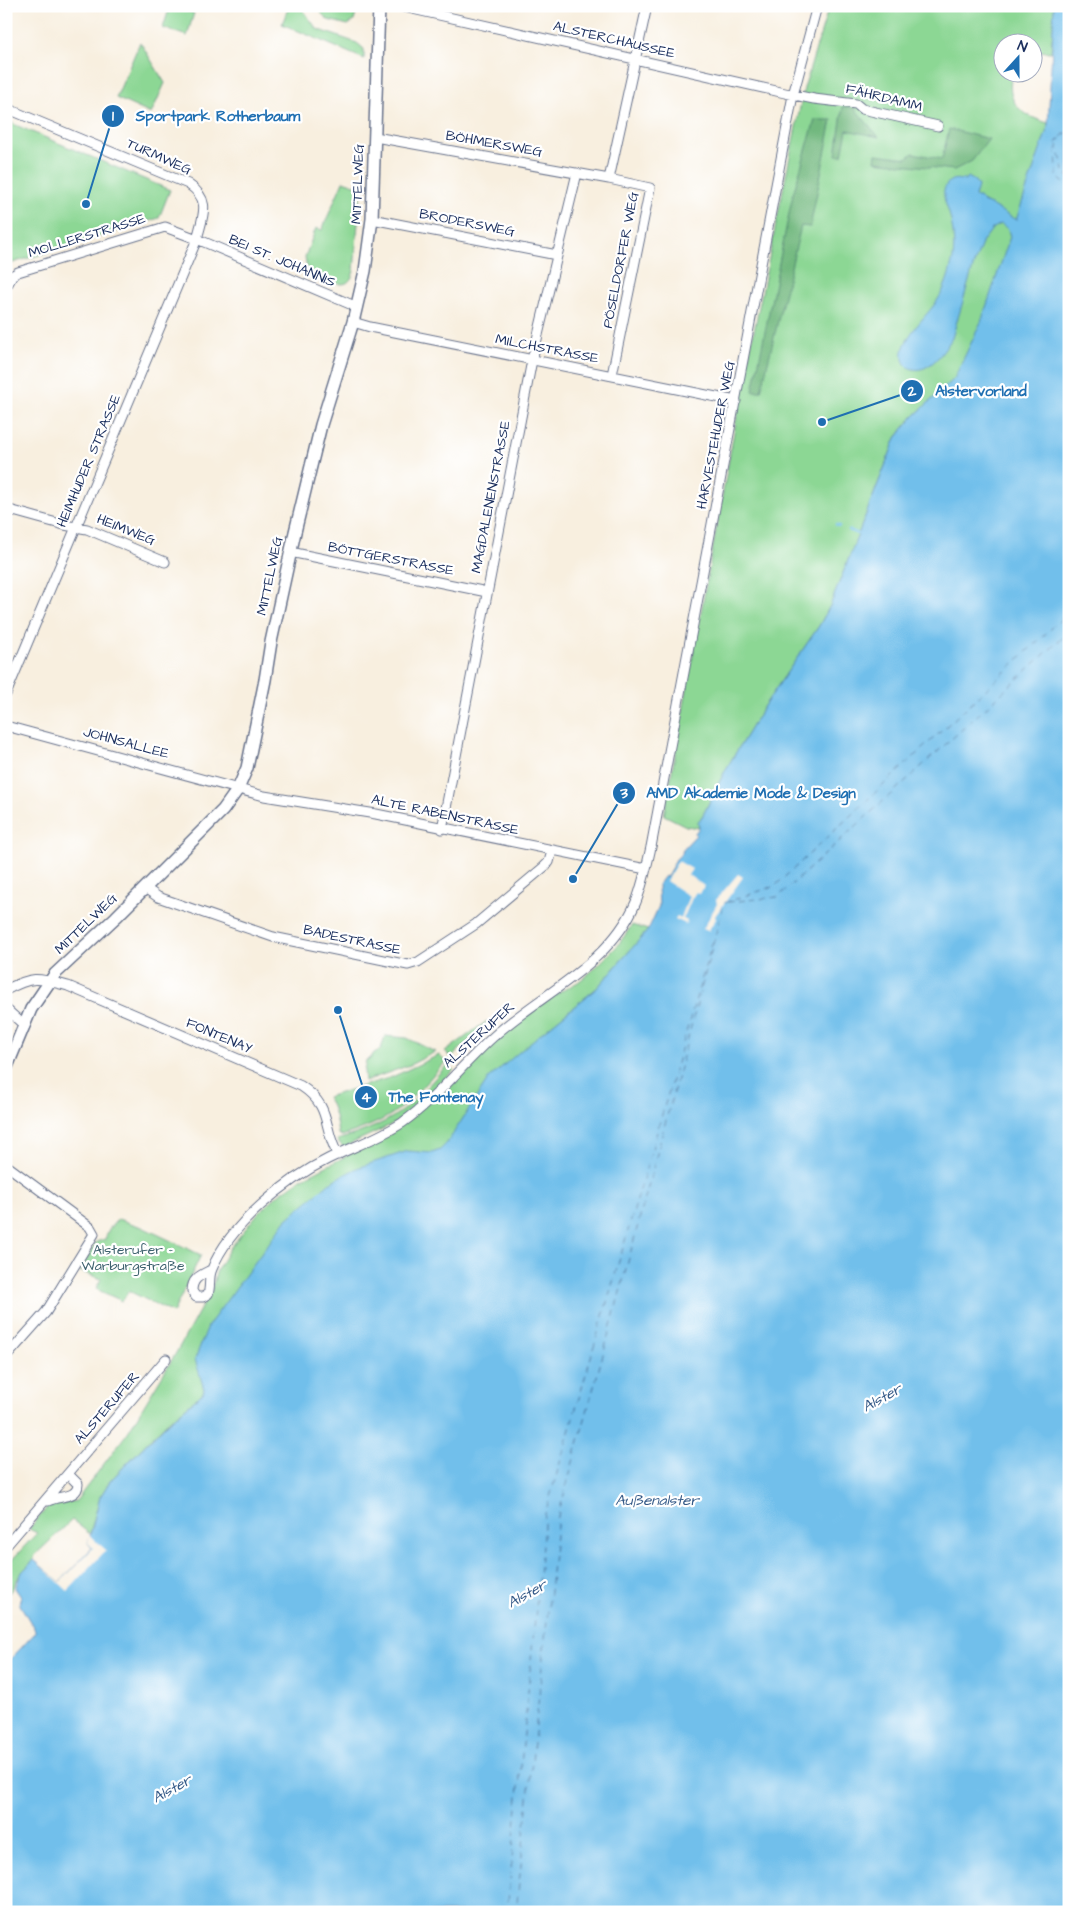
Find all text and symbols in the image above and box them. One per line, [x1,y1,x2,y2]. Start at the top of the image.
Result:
street label: ALSTERCHAUSSEE [551,16,678,64]
north arrow [992,32,1042,82]
text: N [1015,36,1030,58]
street label: FÄHRDAMM [844,79,925,117]
callout: Sportpark Rotherbaum [100,101,310,131]
text: 1 [112,106,114,127]
text: Sportpark Rotherbaum [135,106,301,127]
street label: BÖHMERSWEG [444,126,544,162]
street label: TURMWEG [123,134,195,180]
street label: MITTELWEG [347,143,369,224]
street label: PÖSELDORFER WEG [598,190,644,330]
street label: BRODERSWEG [418,204,517,242]
street label: MOLLERSTRASSE [26,208,149,263]
street label: BEI ST. JOHANNIS [226,229,338,293]
street label: MILCHSTRASSE [494,329,601,369]
street label: HARVESTEHUDER WEG [692,359,740,511]
callout: Alstervorland [900,376,1037,406]
text: 2 [907,381,917,402]
text: Alstervorland [935,381,1027,402]
street label: HEIMHUDER STRASSE [52,391,126,531]
street label: MAGDALENENSTRASSE [466,418,516,575]
street label: HEIMWEG [94,509,159,551]
street label: MITTELWEG [252,534,288,617]
street label: BÖTTGERSTRASSE [326,537,456,581]
street label: JOHNSALLEE [81,722,172,764]
callout: AMD Akademie Mode & Design [611,778,866,808]
text: 3 [619,783,628,804]
text: AMD Akademie Mode & Design [646,783,856,806]
street label: ALTE RABENSTRASSE [369,790,521,841]
street label: MITTELWEG [50,889,122,959]
street label: BADESTRASSE [301,920,403,960]
street label: ALSTERUFER [439,997,519,1073]
street label: FONTENAY [183,1013,256,1059]
callout: The Fontenay [354,1082,493,1112]
text: 4 [361,1087,372,1108]
text: The Fontenay [388,1087,484,1109]
park label: Alsterufer - Warburgstraße [82,1240,185,1276]
street label: ALSTERUFER [70,1367,144,1449]
water label: Alster [859,1378,907,1417]
water label: Außenalster [615,1490,700,1511]
water label: Alster [504,1574,552,1613]
water label: Alster [149,1769,197,1808]

